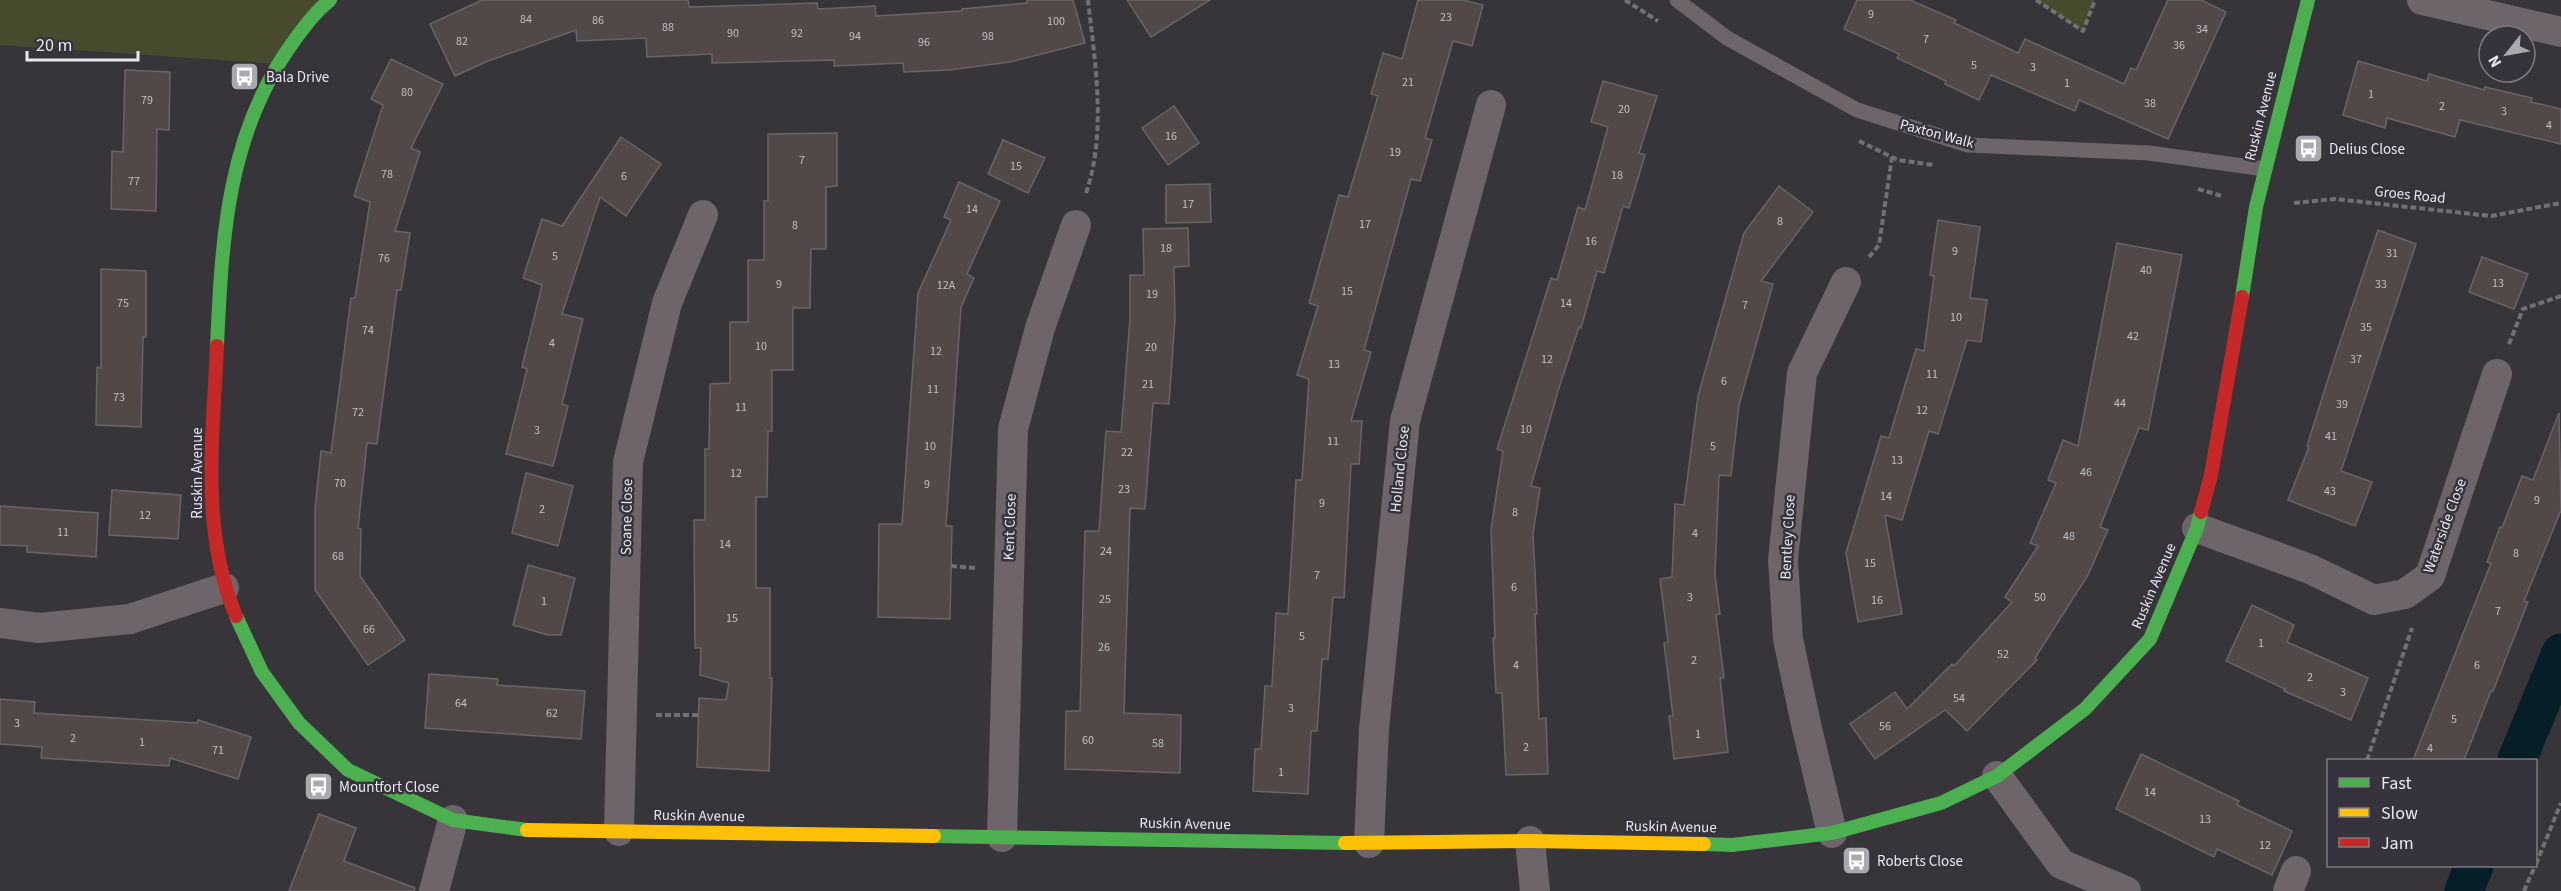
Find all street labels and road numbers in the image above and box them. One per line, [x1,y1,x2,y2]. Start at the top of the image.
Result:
street label: Ruskin Avenue [2240,69,2282,163]
street label: Paxton Walk [1897,114,1977,154]
street label: Groes Road [2373,181,2447,209]
street label: Holland Close [1385,425,1415,513]
street label: Ruskin Avenue [187,427,208,519]
street label: Waterside Close [2418,476,2472,576]
street label: Soane Close [616,479,638,555]
street label: Kent Close [998,493,1022,561]
street label: Bentley Close [1775,494,1801,580]
street label: Ruskin Avenue [2126,540,2182,632]
street label: Ruskin Avenue [653,805,745,827]
street label: Ruskin Avenue [1139,813,1231,835]
street label: Ruskin Avenue [1625,816,1717,838]

